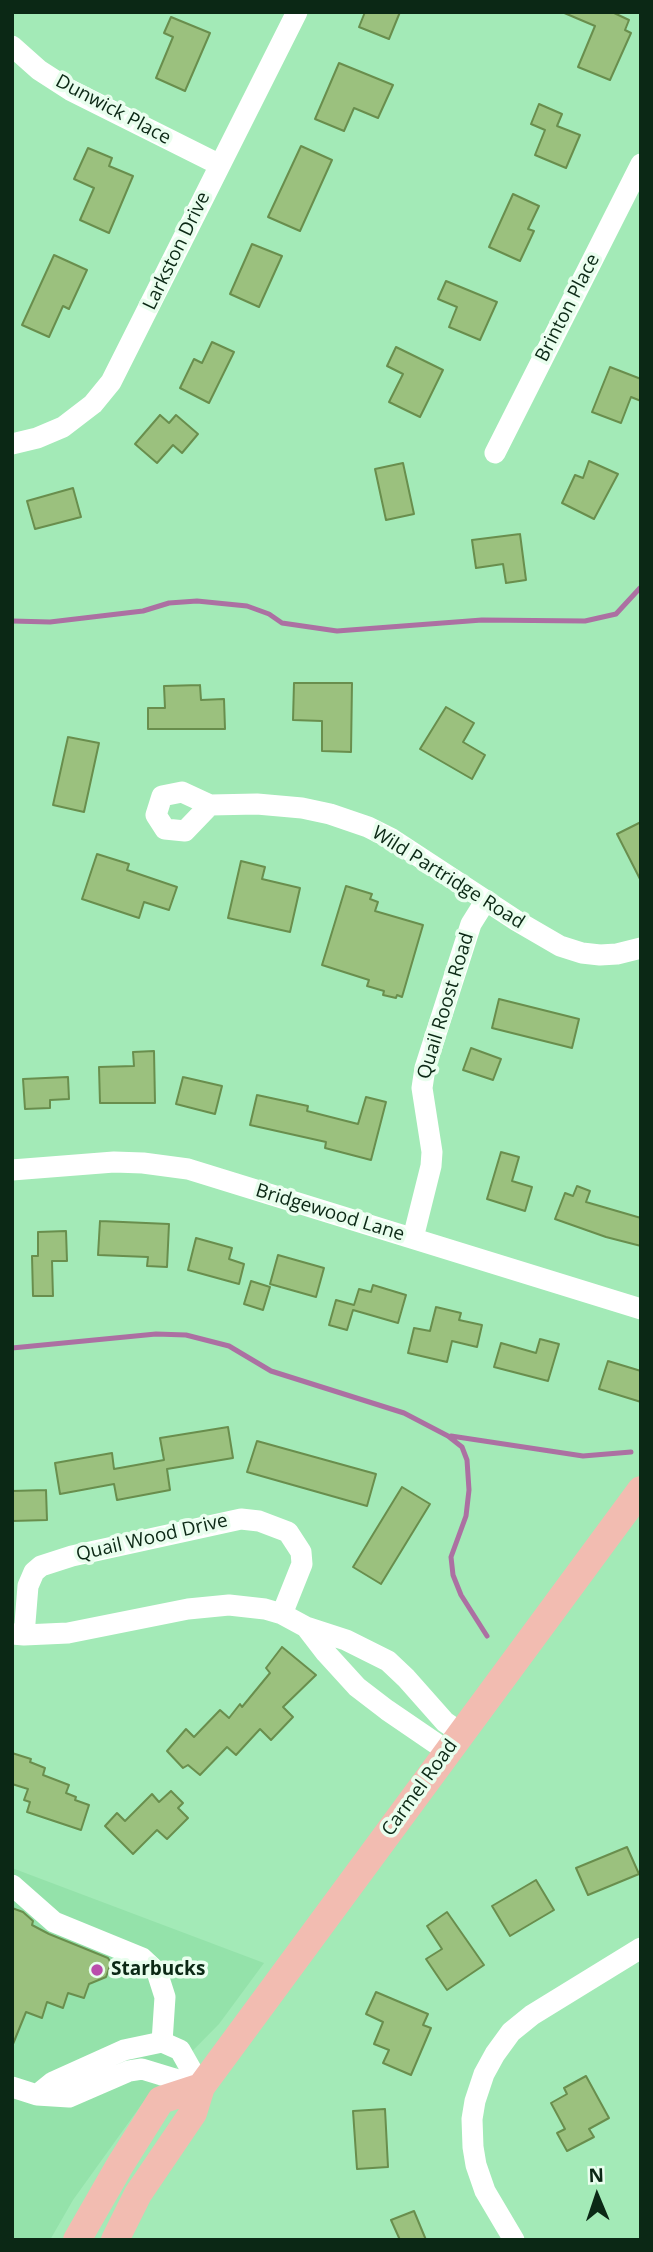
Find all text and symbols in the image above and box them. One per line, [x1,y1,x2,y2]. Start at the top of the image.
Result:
street label: Dunwick Place [52,70,174,150]
street label: Larkston Drive [139,188,215,314]
street label: Brinton Place [531,250,605,366]
street label: Wild Partridge Road [367,822,529,934]
street label: Quail Roost Road [413,930,479,1082]
street label: Bridgewood Lane [253,1180,407,1246]
street label: Quail Wood Drive [74,1509,230,1567]
street label: Carmel Road [377,1735,463,1841]
place label: Starbucks [111,1959,205,1981]
marker: Starbucks [89,1962,105,1978]
north arrow [562,2161,632,2231]
text: N [588,2162,604,2188]

